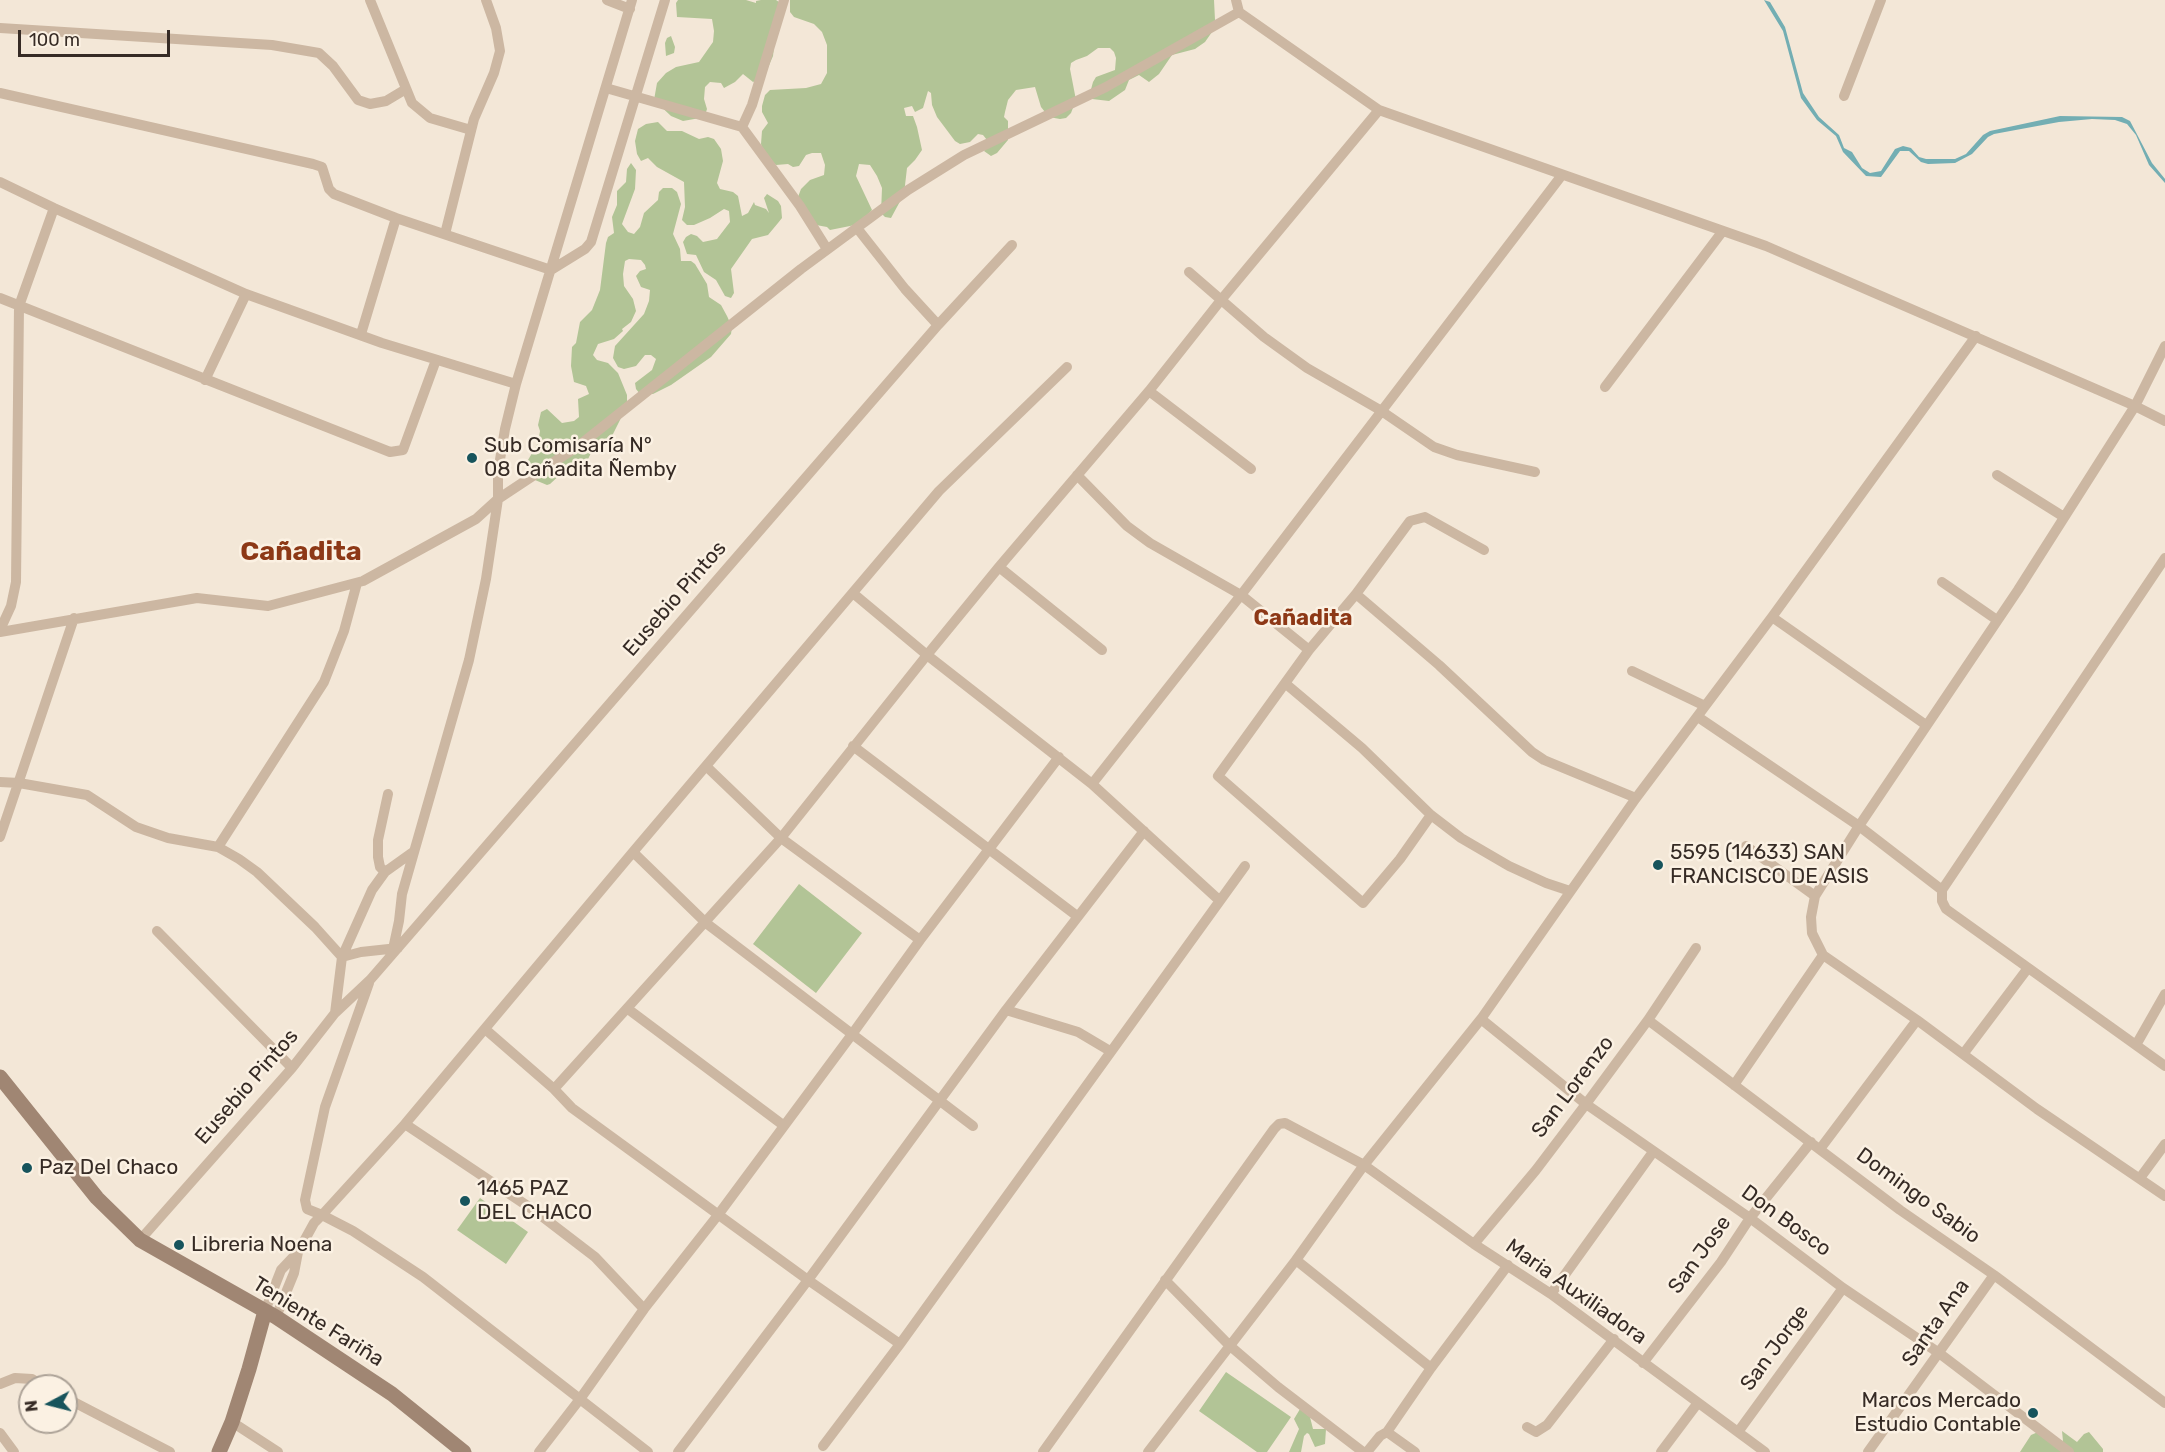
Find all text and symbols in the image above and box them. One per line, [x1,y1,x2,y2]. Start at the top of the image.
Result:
scale bar [21,18,172,56]
text: 100 m [29,29,80,51]
place label: Sub Comisaría N° 08 Cañadita Ñemby [484,433,677,483]
marker: Sub Comisaría N° 08 Cañadita Ñemby [465,451,479,465]
district label: Cañadita [240,536,362,568]
street label: Eusebio Pintos [618,536,732,662]
district label: Cañadita [1254,606,1352,632]
place label: 5595 (14633) SAN FRANCISCO DE ASIS [1670,840,1869,890]
marker: 5595 (14633) SAN FRANCISCO DE ASIS [1651,858,1665,872]
street label: Eusebio Pintos [190,1024,304,1150]
street label: San Lorenzo [1527,1031,1619,1143]
street label: Domingo Sabio [1851,1143,1985,1249]
place label: Paz Del Chaco [39,1155,178,1181]
marker: Paz Del Chaco [20,1161,34,1175]
place label: 1465 PAZ DEL CHACO [477,1176,592,1226]
street label: Don Bosco [1736,1180,1836,1262]
marker: 1465 PAZ DEL CHACO [458,1194,472,1208]
street label: San Jose [1663,1211,1737,1299]
place label: Libreria Noena [191,1232,332,1258]
street label: Maria Auxiliadora [1500,1234,1652,1350]
marker: Libreria Noena [172,1238,186,1252]
street label: Teniente Fariña [248,1272,388,1372]
street label: Santa Ana [1897,1275,1975,1371]
street label: San Jorge [1735,1300,1815,1396]
north arrow [18,1374,78,1434]
place label: Marcos Mercado Estudio Contable [1854,1388,2021,1438]
text: N [21,1399,42,1413]
marker: Marcos Mercado Estudio Contable [2026,1406,2040,1420]

